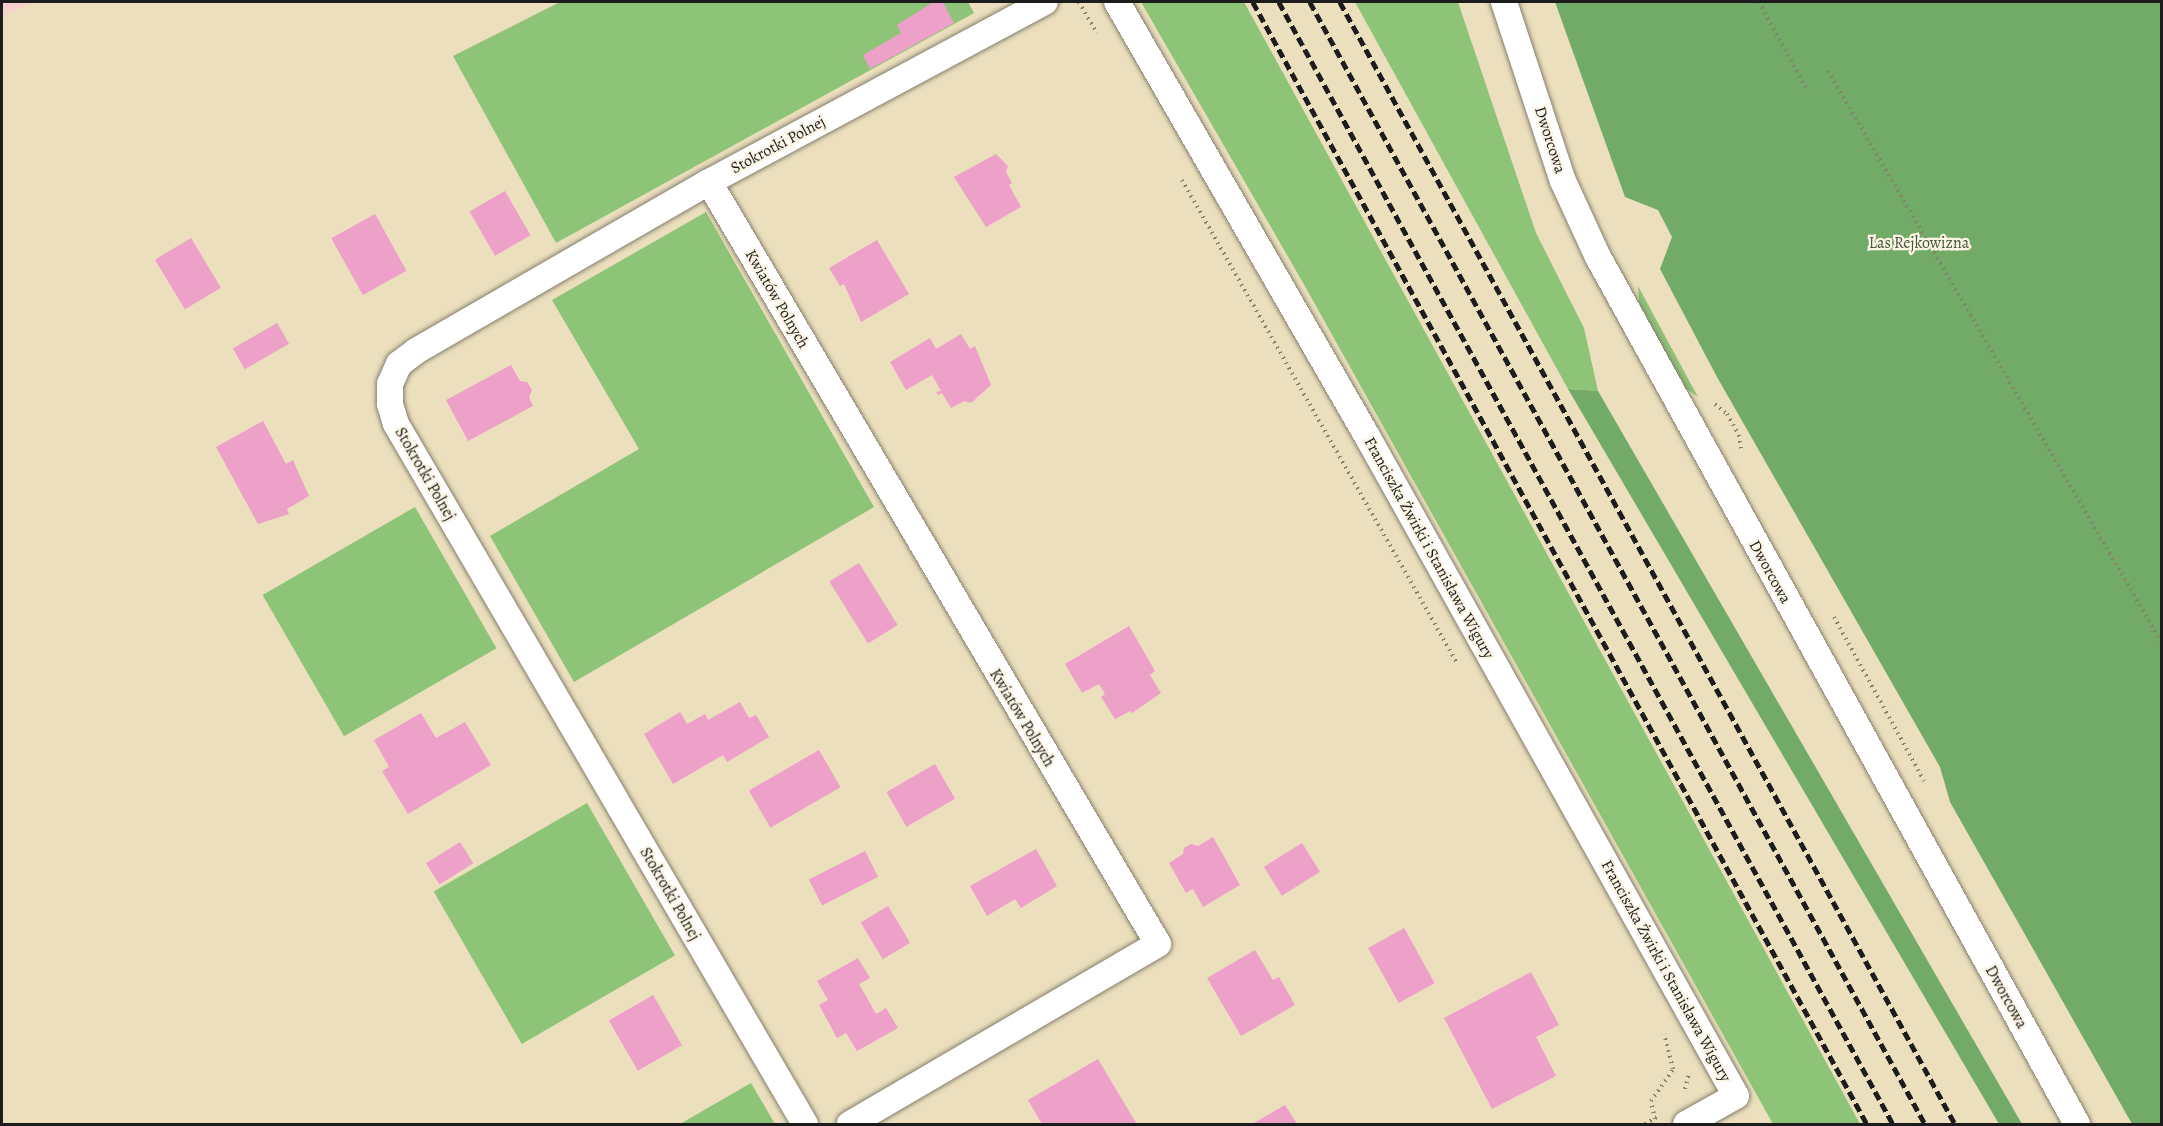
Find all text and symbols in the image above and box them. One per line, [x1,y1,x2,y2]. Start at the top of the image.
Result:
street label: Dworcowa [1530,104,1570,176]
street label: Stokrotki Polnej [727,112,829,178]
park label: Las Rejkowizna [1869,233,1969,253]
street label: Kwiatów Polnych [741,246,813,352]
street label: Stokrotki Polnej [391,424,459,524]
street label: Franciszka Żwirki i Stanisława Wigury [1360,434,1498,662]
street label: Dworcowa [1745,537,1795,607]
street label: Kwiatów Polnych [985,666,1059,770]
street label: Stokrotki Polnej [636,844,704,944]
street label: Franciszka Żwirki i Stanisława Wigury [1597,857,1735,1085]
street label: Dworcowa [1981,962,2031,1032]

